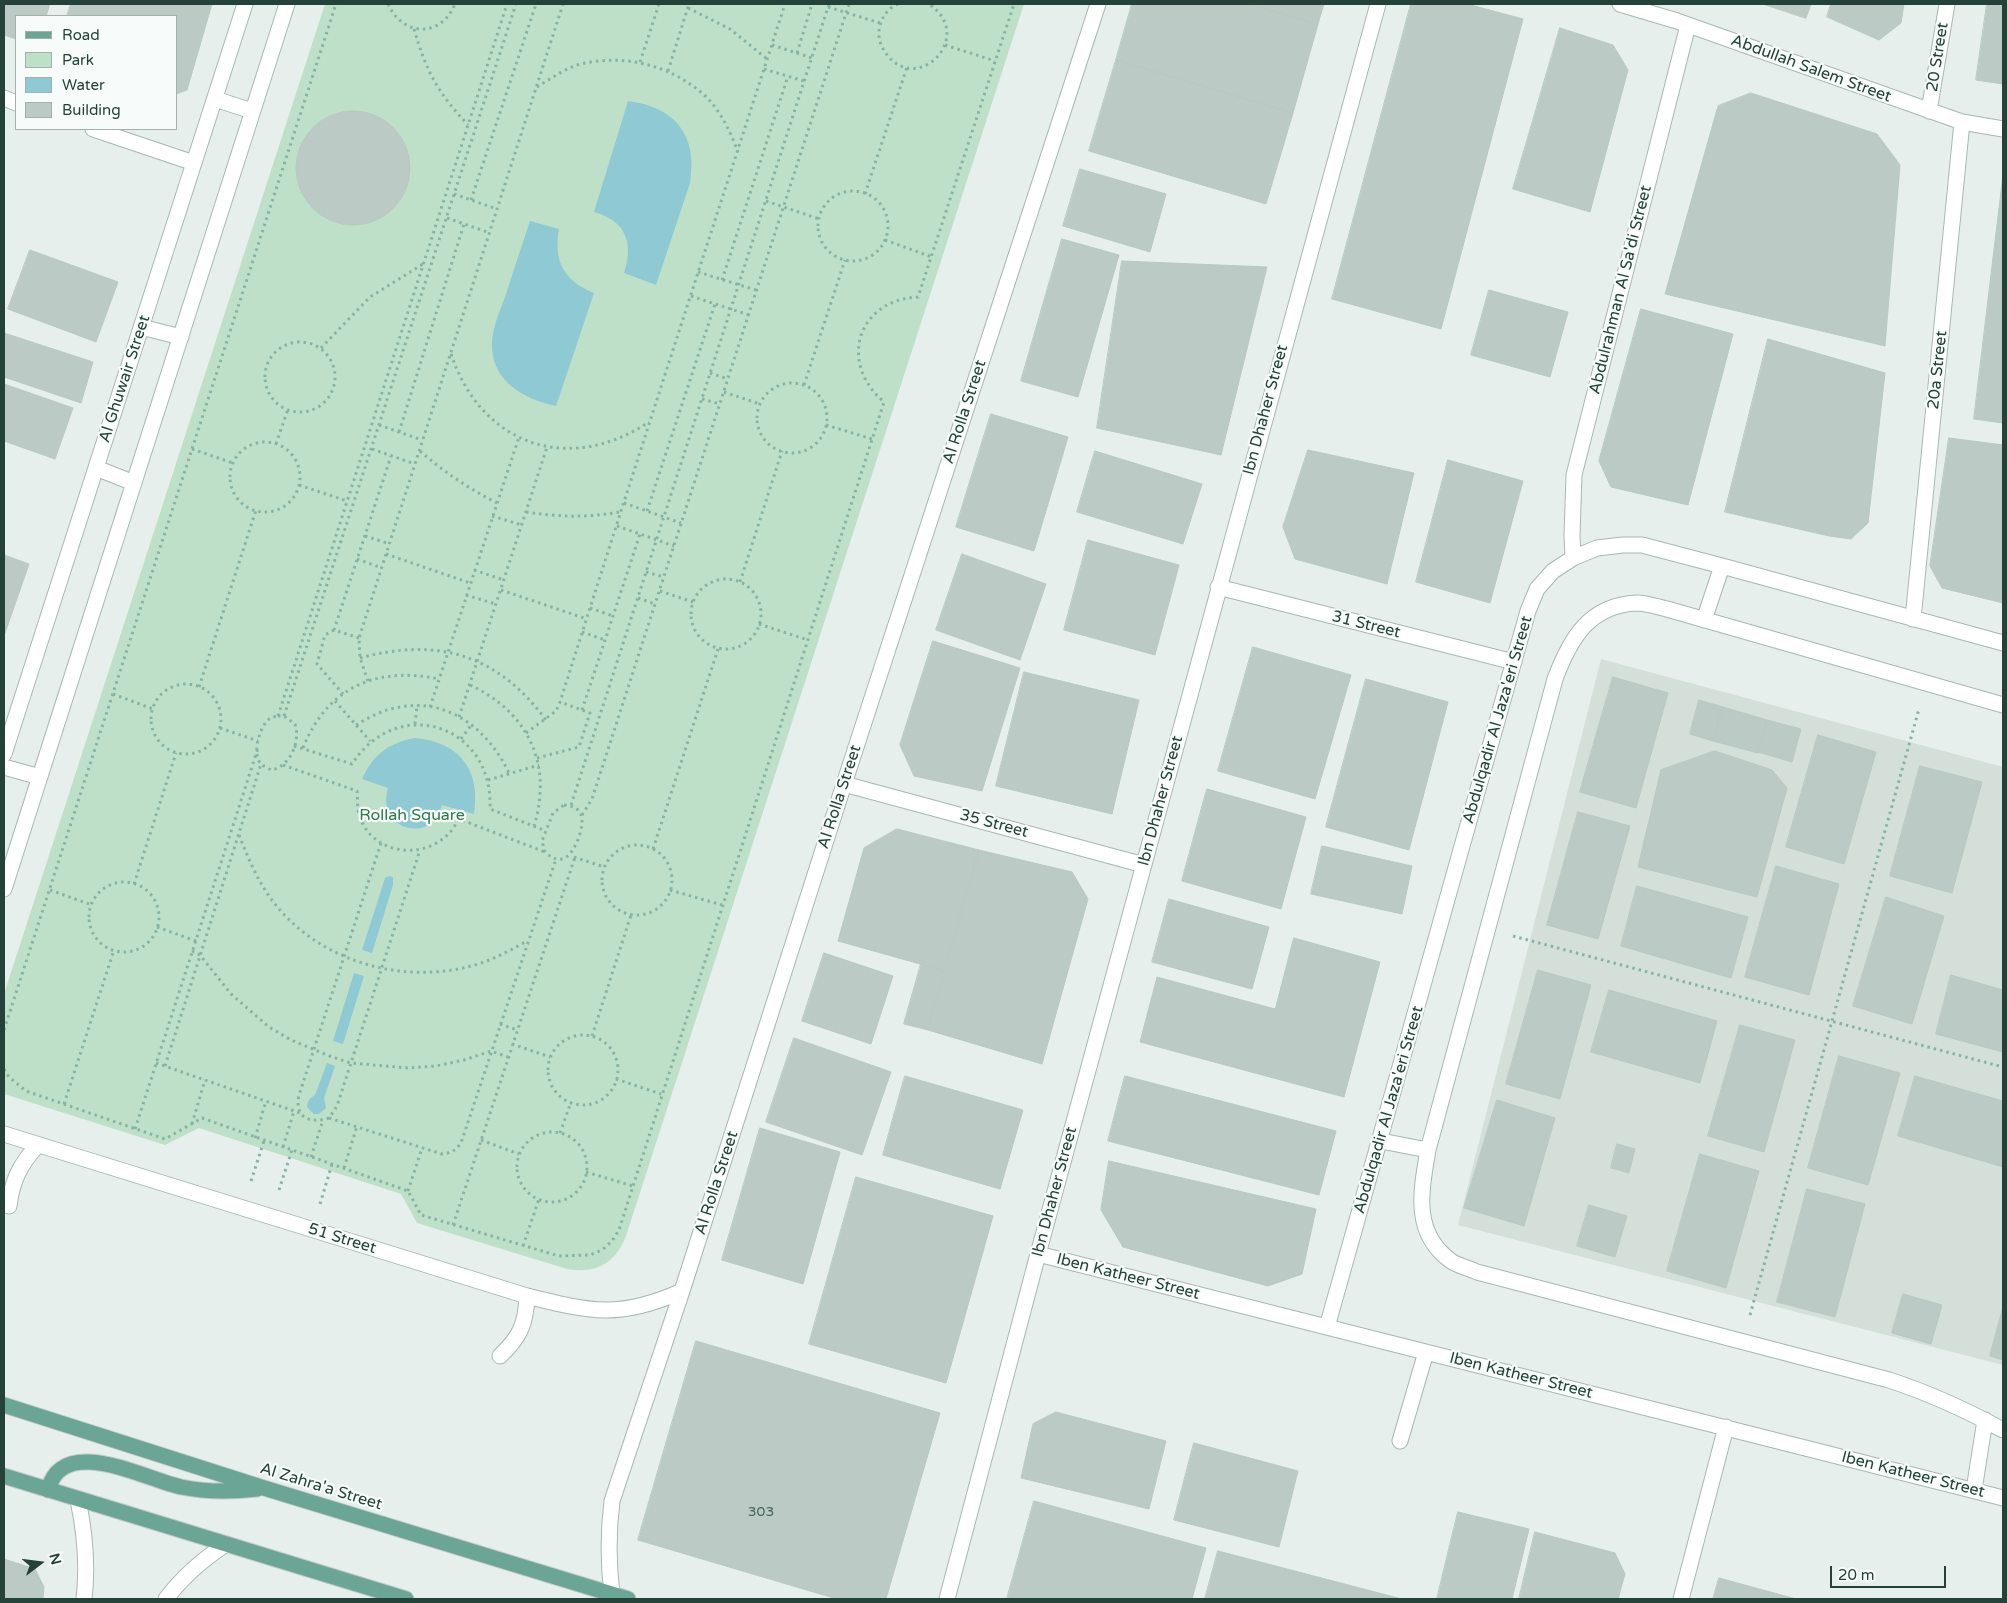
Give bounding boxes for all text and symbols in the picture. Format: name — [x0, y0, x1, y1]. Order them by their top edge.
legend — [15, 15, 178, 130]
street label: 20 Street — [1923, 21, 1953, 93]
text: Road — [62, 26, 100, 44]
street label: Abdullah Salem Street — [1728, 31, 1894, 107]
text: Park — [62, 51, 94, 69]
text: Water — [62, 76, 105, 94]
text: Building — [62, 101, 121, 119]
street label: Abdulrahman Al Sa'di Street — [1586, 184, 1656, 396]
street label: Al Ghuwair Street — [95, 313, 155, 445]
street label: 20a Street — [1924, 330, 1952, 410]
street label: Ibn Dhaher Street — [1239, 343, 1293, 477]
street label: Al Rolla Street — [939, 358, 991, 466]
street label: 31 Street — [1330, 607, 1402, 643]
street label: Abdulqadir Al Jaza'eri Street — [1459, 614, 1537, 826]
street label: Ibn Dhaher Street — [1134, 734, 1188, 868]
street label: Al Rolla Street — [814, 743, 866, 851]
park label: Rollah Square — [359, 806, 465, 826]
street label: 35 Street — [958, 806, 1030, 842]
street label: Abdulqadir Al Jaza'eri Street — [1350, 1004, 1428, 1216]
street label: Ibn Dhaher Street — [1028, 1125, 1082, 1259]
street label: Al Rolla Street — [691, 1129, 743, 1237]
street label: 51 Street — [306, 1220, 378, 1258]
street label: Iben Katheer Street — [1054, 1250, 1202, 1304]
street label: Iben Katheer Street — [1447, 1349, 1595, 1403]
street label: Iben Katheer Street — [1839, 1448, 1987, 1502]
street label: Al Zahra'a Street — [258, 1459, 384, 1515]
house number: 303 — [748, 1504, 774, 1520]
north arrow — [15, 1538, 65, 1588]
text: N — [45, 1551, 65, 1567]
scale bar — [1832, 1556, 1948, 1588]
text: 20 m — [1838, 1566, 1875, 1584]

